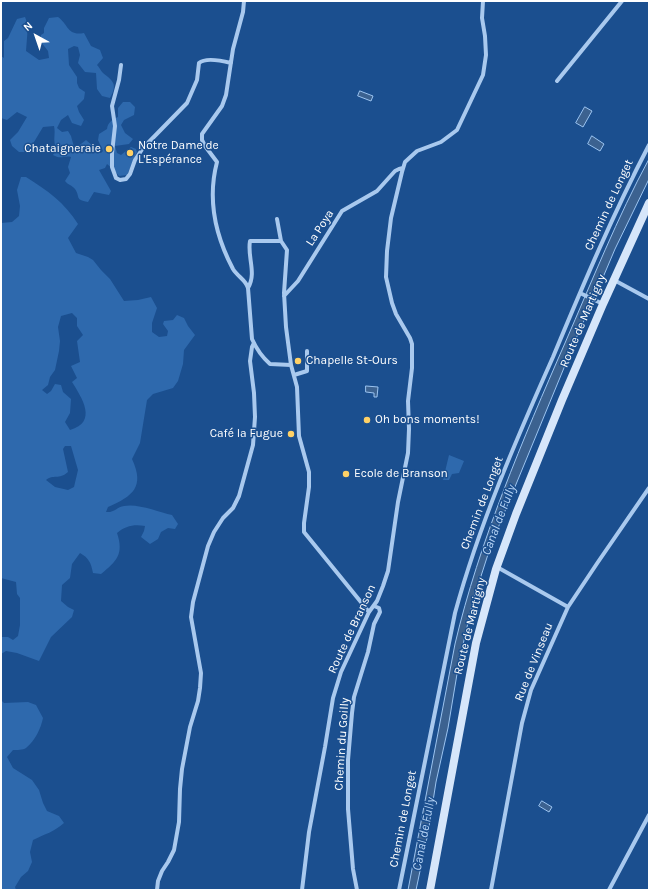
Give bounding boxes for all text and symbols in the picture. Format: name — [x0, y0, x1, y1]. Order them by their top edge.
north arrow — [16, 16, 56, 56]
text: N — [21, 19, 35, 34]
place label: Notre Dame de L'Espérance — [138, 139, 219, 167]
place label: Chataigneraie — [24, 142, 101, 156]
marker: Chataigneraie — [104, 144, 114, 154]
marker: Notre Dame de L'Espérance — [125, 148, 135, 158]
street label: Chemin de Longet — [582, 157, 636, 253]
street label: La Poya — [303, 207, 337, 249]
street label: Route de Martigny — [557, 272, 609, 370]
place label: Chapelle St-Ours — [306, 354, 398, 368]
marker: Chapelle St-Ours — [293, 356, 303, 366]
place label: Oh bons moments! — [375, 413, 479, 427]
marker: Oh bons moments! — [362, 415, 372, 425]
place label: Café la Fugue — [210, 427, 283, 441]
marker: Café la Fugue — [286, 429, 296, 439]
street label: Chemin de Longet — [458, 454, 506, 552]
place label: Ecole de Branson — [354, 467, 448, 481]
marker: Ecole de Branson — [341, 469, 351, 479]
water label: Canal de Fully — [478, 483, 520, 557]
street label: Route de Martigny — [451, 576, 489, 676]
street label: Route de Branson — [325, 582, 379, 676]
street label: Rue de Vinseau — [512, 621, 556, 703]
street label: Chemin du Goilly — [332, 697, 352, 791]
street label: Chemin de Longet — [387, 769, 419, 869]
water label: Canal de Fully — [409, 796, 439, 872]

